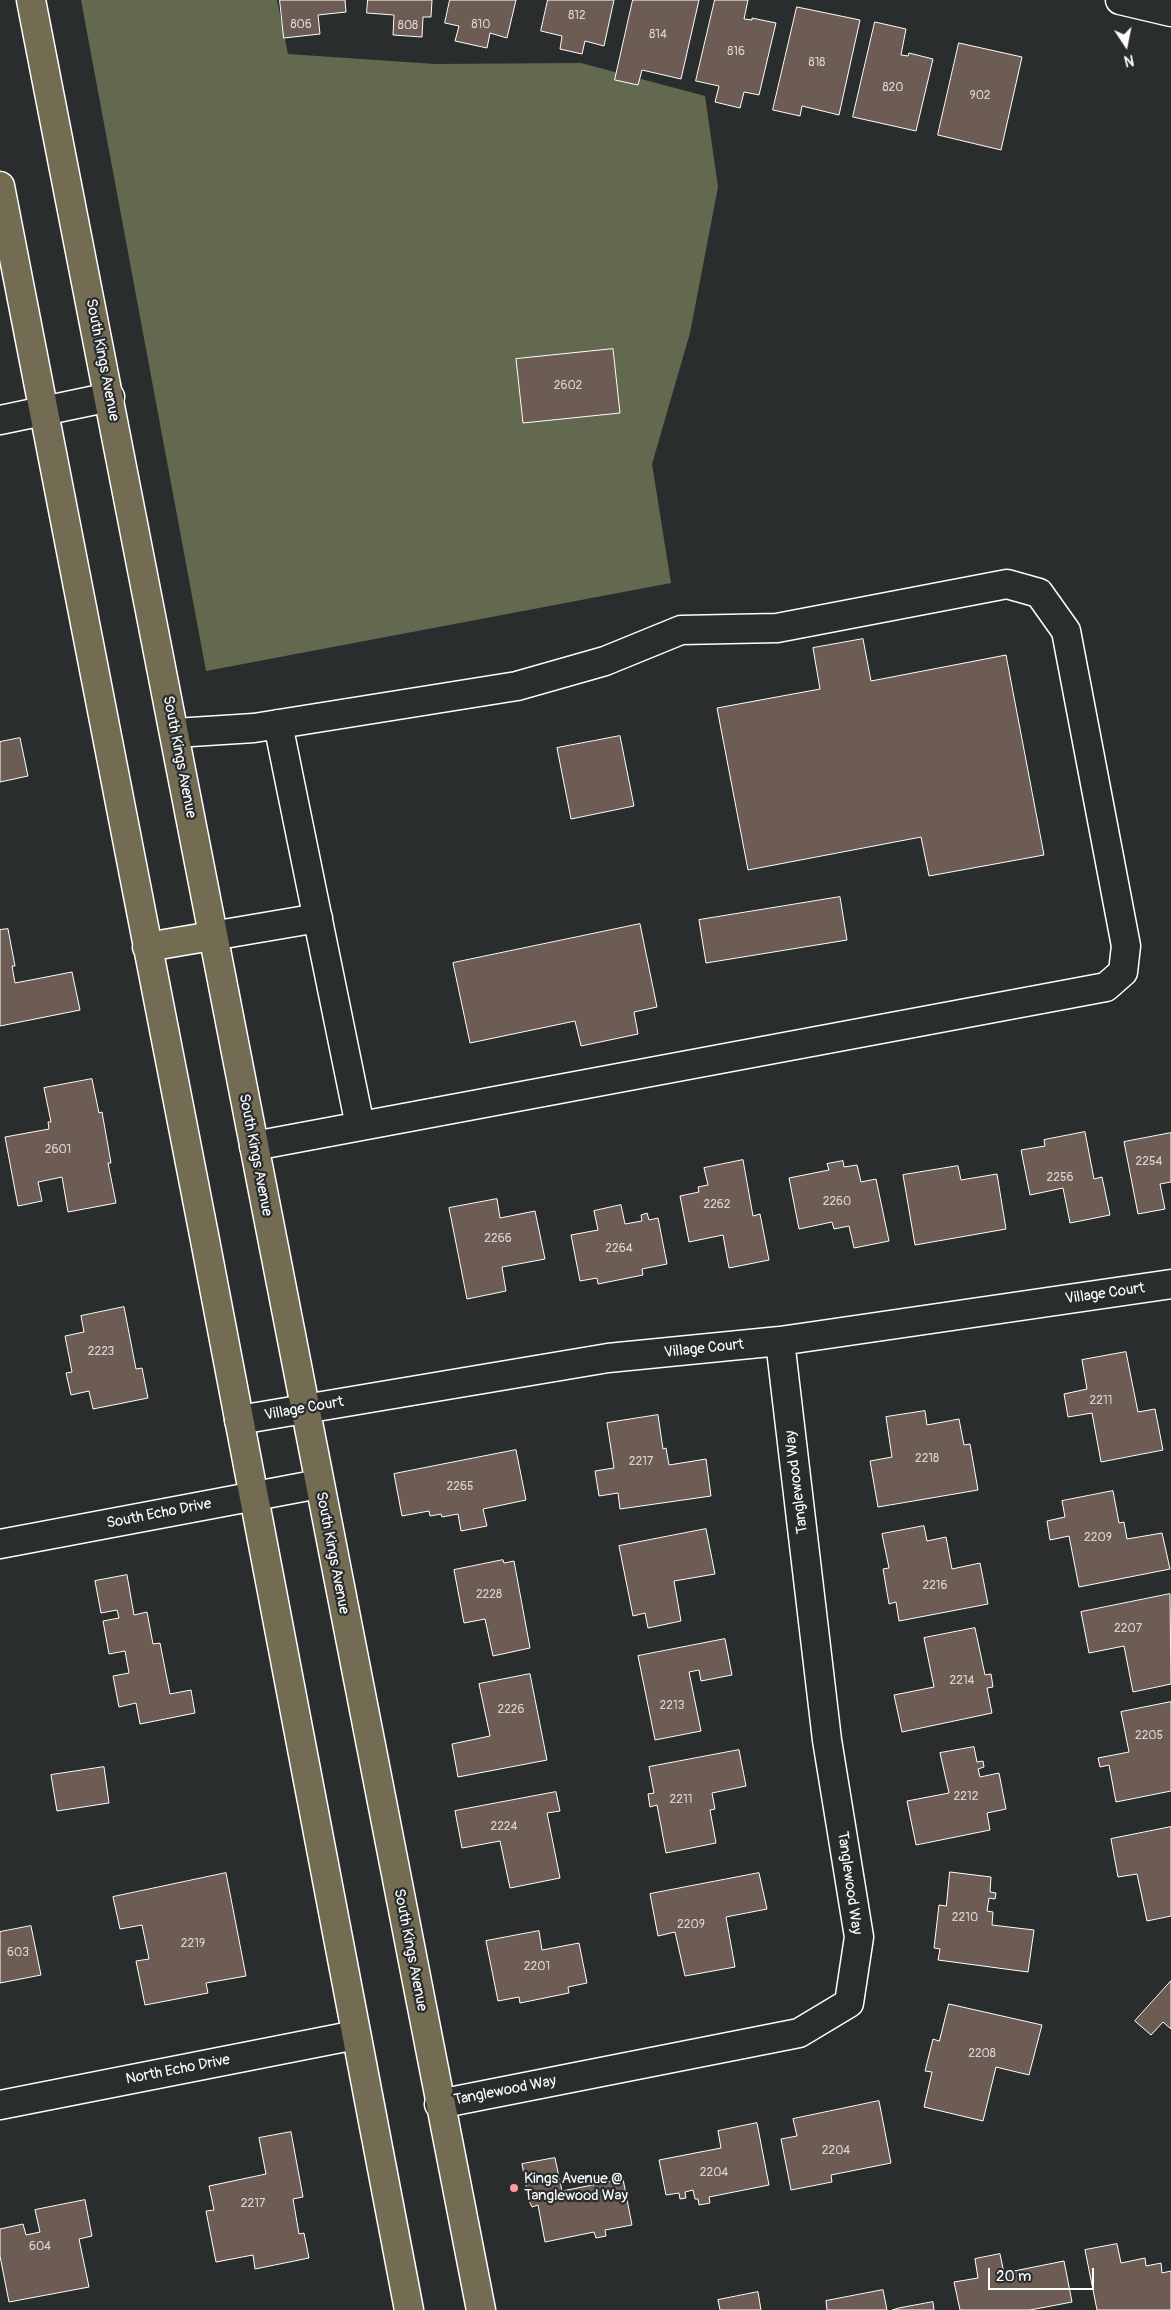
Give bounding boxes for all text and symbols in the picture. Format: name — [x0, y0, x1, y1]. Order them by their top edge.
house number: 812 — [568, 9, 586, 23]
house number: 806 — [290, 18, 312, 32]
house number: 810 — [472, 18, 490, 32]
house number: 808 — [398, 19, 418, 33]
north arrow — [1101, 20, 1151, 70]
house number: 814 — [649, 28, 667, 42]
house number: 816 — [727, 45, 745, 59]
text: N — [1123, 51, 1135, 69]
house number: 818 — [809, 56, 825, 70]
house number: 820 — [883, 81, 903, 95]
house number: 902 — [969, 89, 991, 103]
street label: South Kings Avenue — [81, 297, 123, 423]
house number: 2602 — [554, 379, 582, 393]
street label: South Kings Avenue — [158, 694, 200, 820]
street label: South Kings Avenue — [234, 1092, 276, 1218]
house number: 2601 — [45, 1143, 71, 1157]
house number: 2254 — [1136, 1155, 1162, 1169]
house number: 2256 — [1047, 1171, 1073, 1185]
house number: 2260 — [823, 1195, 851, 1209]
house number: 2262 — [703, 1198, 731, 1212]
house number: 2266 — [484, 1232, 512, 1246]
house number: 2264 — [605, 1242, 633, 1256]
street label: Village Court — [1064, 1280, 1146, 1308]
street label: Village Court — [663, 1336, 745, 1362]
house number: 2223 — [88, 1345, 114, 1359]
street label: Village Court — [263, 1393, 345, 1425]
house number: 2211 — [1090, 1394, 1112, 1408]
street label: Tanglewood Way — [782, 1429, 812, 1535]
house number: 2218 — [915, 1452, 939, 1466]
house number: 2217 — [629, 1455, 653, 1469]
house number: 2265 — [447, 1480, 473, 1494]
street label: South Kings Avenue — [311, 1490, 353, 1616]
street label: South Echo Drive — [105, 1495, 213, 1533]
house number: 2209 — [1084, 1531, 1112, 1545]
house number: 2216 — [922, 1579, 948, 1593]
house number: 2228 — [476, 1588, 502, 1602]
house number: 2207 — [1114, 1622, 1142, 1636]
house number: 2214 — [949, 1674, 975, 1688]
house number: 2213 — [660, 1699, 684, 1713]
house number: 2226 — [497, 1703, 525, 1717]
house number: 2205 — [1135, 1729, 1163, 1743]
house number: 2212 — [954, 1790, 978, 1804]
house number: 2211 — [670, 1793, 692, 1807]
house number: 2224 — [490, 1820, 518, 1834]
street label: Tanglewood Way — [833, 1830, 865, 1936]
street label: South Kings Avenue — [389, 1887, 431, 2013]
house number: 2210 — [952, 1911, 978, 1925]
house number: 2209 — [677, 1918, 705, 1932]
house number: 2219 — [181, 1937, 205, 1951]
house number: 603 — [7, 1946, 29, 1960]
house number: 2201 — [524, 1960, 550, 1974]
house number: 2208 — [968, 2047, 996, 2061]
street label: North Echo Drive — [124, 2051, 232, 2089]
street label: Tanglewood Way — [452, 2072, 558, 2110]
house number: 2204 — [822, 2144, 850, 2158]
house number: 2204 — [700, 2166, 728, 2180]
place label: Kings Avenue @ Tanglewood Way — [524, 2170, 628, 2205]
marker: Kings Avenue @ Tanglewood Way — [508, 2182, 520, 2194]
house number: 2217 — [241, 2197, 265, 2211]
house number: 604 — [29, 2240, 51, 2254]
scale bar — [991, 2258, 1097, 2290]
text: 20 m — [996, 2267, 1031, 2286]

